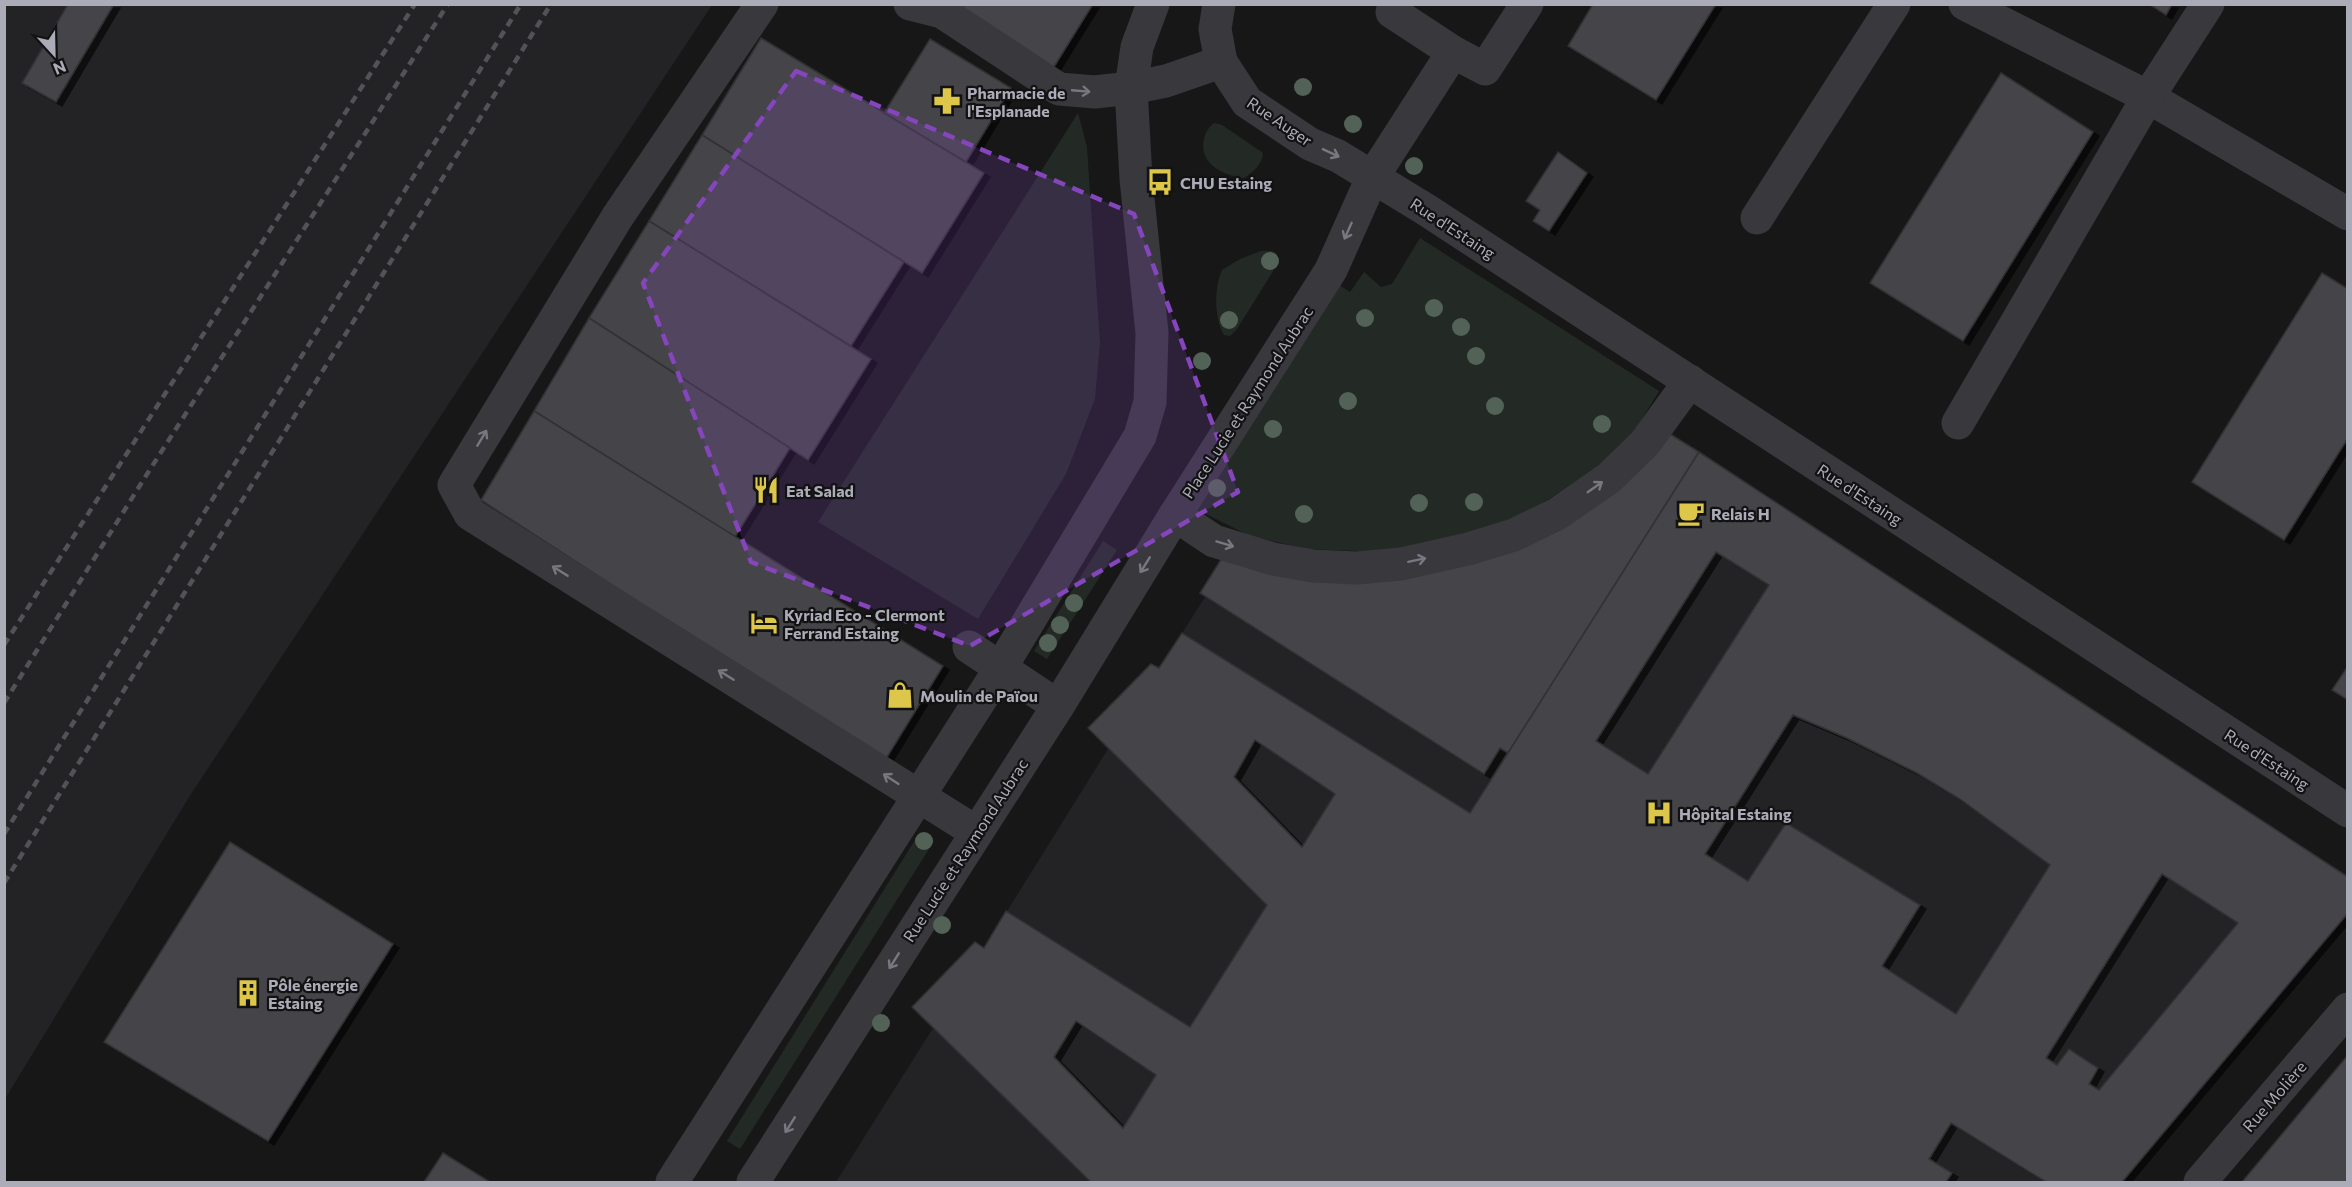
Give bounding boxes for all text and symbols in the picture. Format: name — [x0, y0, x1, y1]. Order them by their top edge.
north arrow — [24, 24, 84, 84]
text: N — [51, 57, 69, 79]
place label: Pharmacie de l'Esplanade — [967, 83, 1066, 120]
pharmacy icon: Pharmacie de l'Esplanade — [932, 86, 962, 116]
one-way arrow — [1071, 86, 1091, 97]
street label: Rue Auger — [1244, 92, 1317, 150]
one-way arrow — [1322, 148, 1340, 160]
bus stop icon: CHU Estaing — [1145, 167, 1175, 197]
place label: CHU Estaing — [1180, 173, 1272, 192]
street label: Rue d'Estaing — [1407, 194, 1499, 263]
one-way arrow — [1342, 222, 1353, 240]
street label: Place Lucie et Raymond Aubrac — [1178, 302, 1316, 502]
one-way arrow — [477, 430, 489, 447]
street label: Rue d'Estaing — [1814, 460, 1906, 529]
restaurant icon: Eat Salad — [751, 475, 781, 505]
place label: Eat Salad — [786, 481, 854, 500]
one-way arrow — [1586, 481, 1603, 493]
cafe icon: Relais H — [1676, 498, 1706, 528]
place label: Relais H — [1711, 504, 1770, 523]
one-way arrow — [1215, 539, 1234, 550]
one-way arrow — [1406, 554, 1426, 565]
one-way arrow — [1138, 556, 1150, 573]
one-way arrow — [552, 565, 569, 578]
place label: Kyriad Eco - Clermont Ferrand Estaing — [784, 605, 945, 642]
hotel icon: Kyriad Eco - Clermont Ferrand Estaing — [749, 608, 779, 638]
one-way arrow — [717, 668, 734, 681]
shop icon: Moulin de Païou — [885, 680, 915, 710]
place label: Moulin de Païou — [920, 686, 1038, 705]
street label: Rue d'Estaing — [2221, 725, 2313, 794]
street label: Rue Lucie et Raymond Aubrac — [899, 755, 1031, 945]
one-way arrow — [882, 772, 899, 785]
hospital icon: Hôpital Estaing — [1644, 798, 1674, 828]
place label: Hôpital Estaing — [1679, 804, 1792, 823]
one-way arrow — [888, 952, 901, 969]
place label: Pôle énergie Estaing — [268, 975, 358, 1012]
building icon: Pôle énergie Estaing — [233, 978, 263, 1008]
street label: Rue Molière — [2238, 1057, 2310, 1135]
one-way arrow — [783, 1116, 795, 1133]

